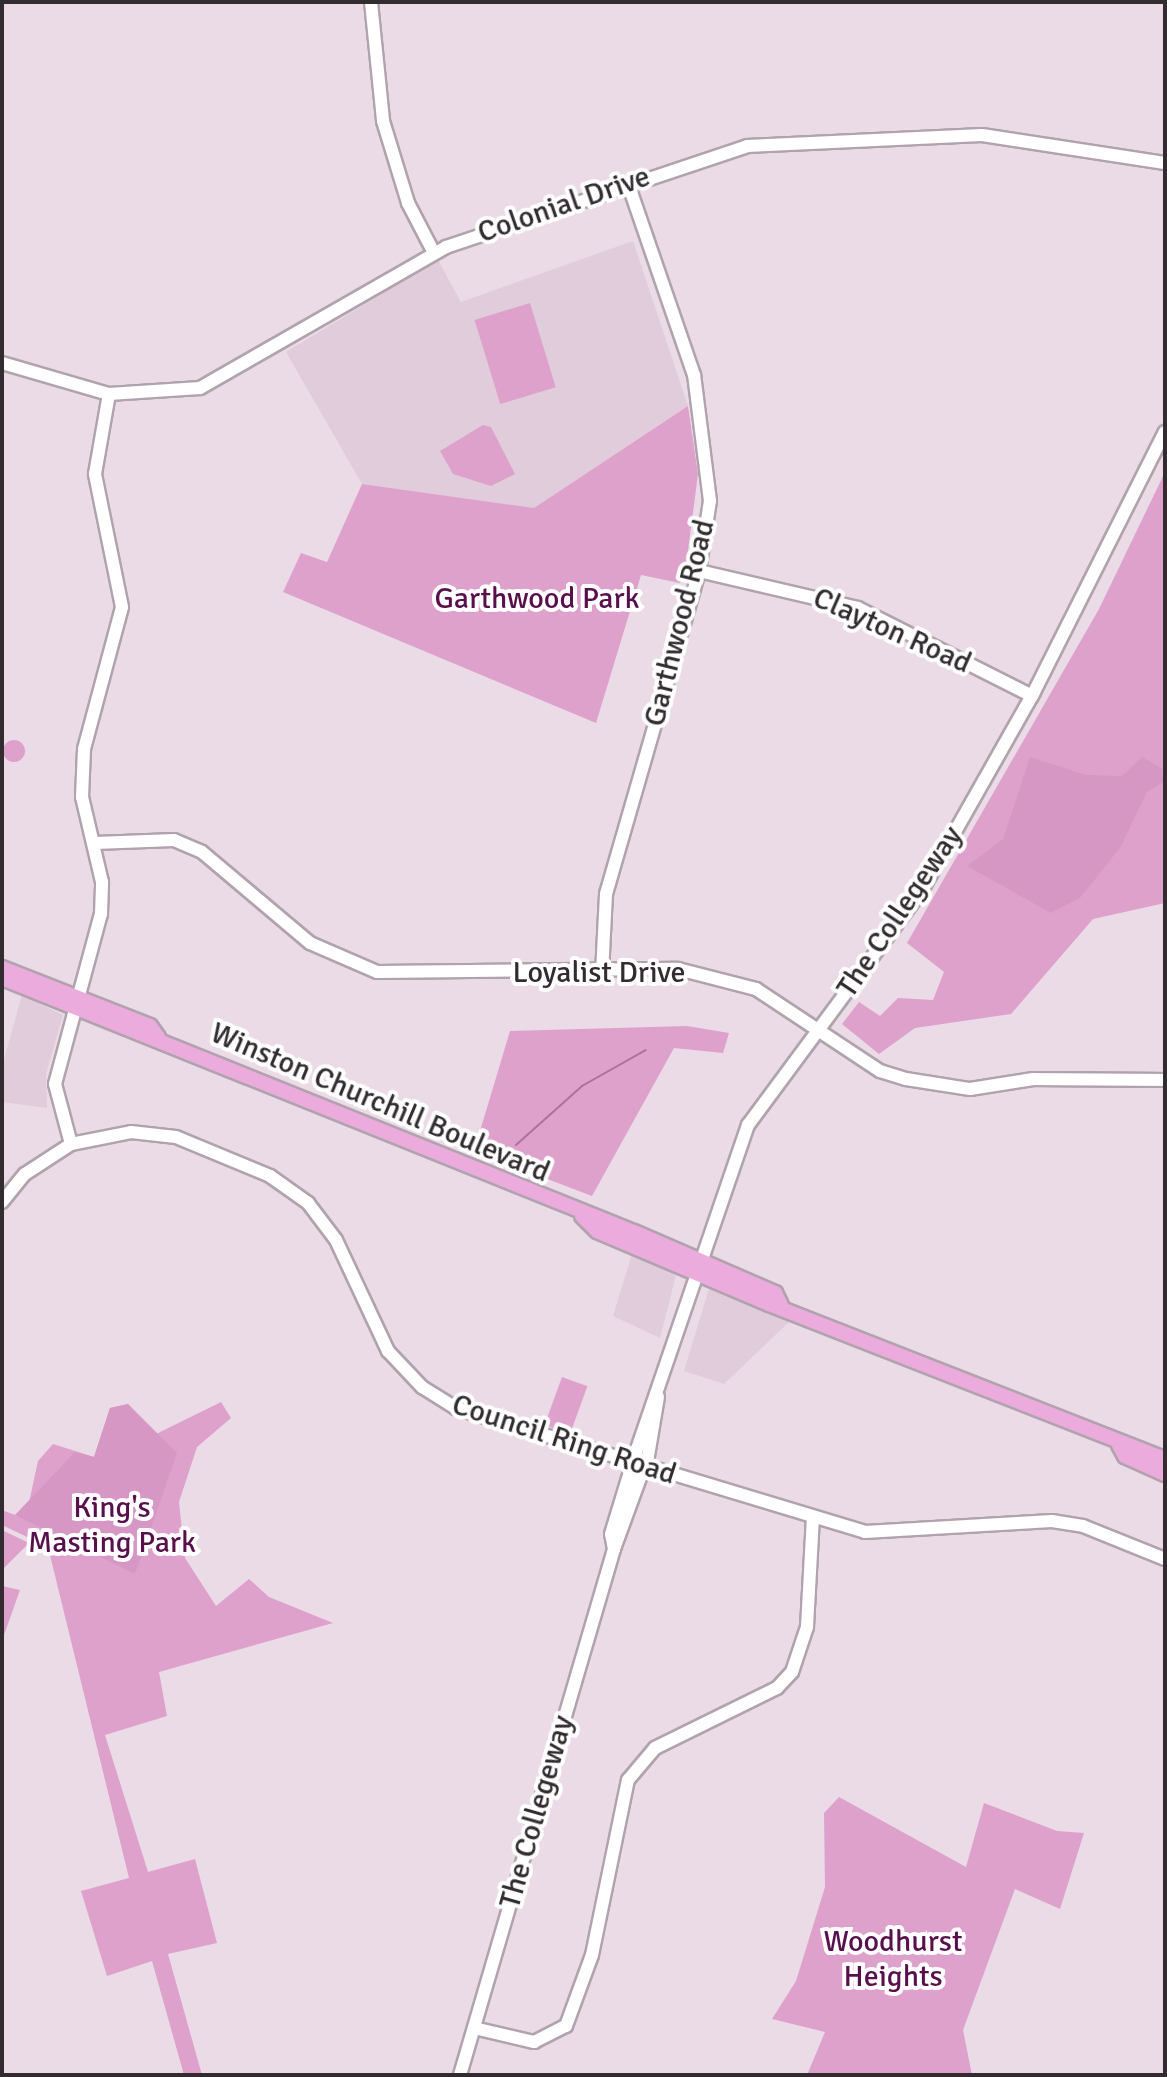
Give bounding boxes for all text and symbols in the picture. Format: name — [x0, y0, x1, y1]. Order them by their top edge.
street label: Colonial Drive — [473, 159, 655, 251]
street label: Garthwood Road — [637, 516, 723, 730]
street label: Clayton Road — [807, 580, 977, 682]
park label: Garthwood Park — [434, 581, 640, 617]
street label: The Collegeway — [829, 819, 971, 1005]
street label: Loyalist Drive — [512, 955, 686, 991]
street label: Winston Churchill Boulevard — [205, 1015, 555, 1191]
street label: Council Ring Road — [447, 1387, 681, 1493]
park label: King's Masting Park — [28, 1490, 196, 1560]
street label: The Collegeway — [492, 1711, 582, 1913]
park label: Woodhurst Heights — [824, 1924, 962, 1994]

